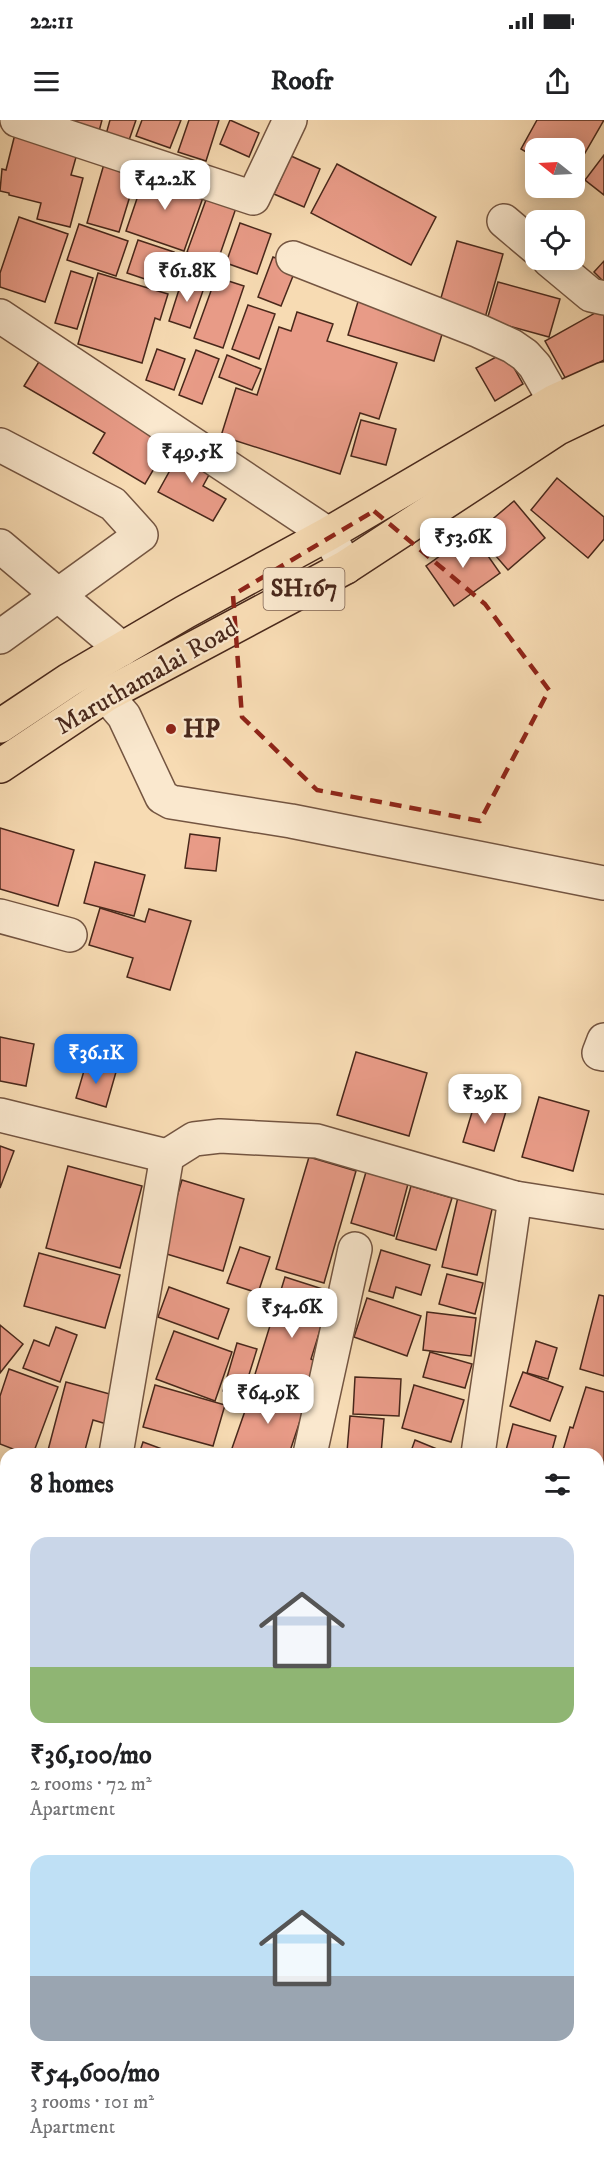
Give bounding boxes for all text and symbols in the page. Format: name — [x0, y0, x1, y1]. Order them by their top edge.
text: 22:11 — [30, 8, 74, 35]
text: Roofr — [271, 64, 333, 98]
icon: menu — [30, 65, 63, 98]
icon: share — [541, 65, 574, 98]
north arrow — [525, 138, 585, 198]
map controls — [525, 138, 585, 270]
pin: ₹42.2K — [116, 160, 214, 211]
text: ₹42.2K — [134, 167, 196, 192]
button: locate — [525, 210, 585, 270]
pin: ₹61.8K — [138, 252, 236, 303]
text: ₹61.8K — [158, 259, 216, 284]
pin: ₹49.5K — [143, 433, 241, 484]
text: ₹49.5K — [161, 440, 223, 465]
pin: ₹53.6K — [414, 518, 512, 569]
text: ₹53.6K — [434, 525, 492, 550]
road number: SH167 — [264, 568, 344, 610]
street label: Maruthamalai Road — [50, 611, 244, 743]
place label: HP — [183, 713, 220, 746]
marker: HP — [164, 722, 178, 736]
pin: ₹36.1K — [47, 1034, 145, 1085]
text: ₹36.1K — [68, 1041, 124, 1066]
pin: ₹29K — [449, 1074, 521, 1125]
text: ₹29K — [462, 1081, 508, 1106]
pin: ₹54.6K — [243, 1288, 341, 1339]
text: ₹54.6K — [261, 1295, 323, 1320]
pin: ₹64.9K — [219, 1374, 317, 1425]
text: ₹64.9K — [237, 1381, 299, 1406]
text: 8 homes — [30, 1468, 114, 1501]
icon: filters — [541, 1468, 574, 1501]
icon: home — [248, 1576, 356, 1684]
text: ₹36,100/mo — [30, 1739, 152, 1772]
text: 2 rooms · 72 m² — [30, 1772, 152, 1797]
text: Apartment — [30, 1797, 115, 1822]
icon: home — [248, 1894, 356, 2002]
text: ₹54,600/mo — [30, 2057, 160, 2090]
text: 3 rooms · 101 m² — [30, 2090, 154, 2115]
text: Apartment — [30, 2115, 115, 2140]

